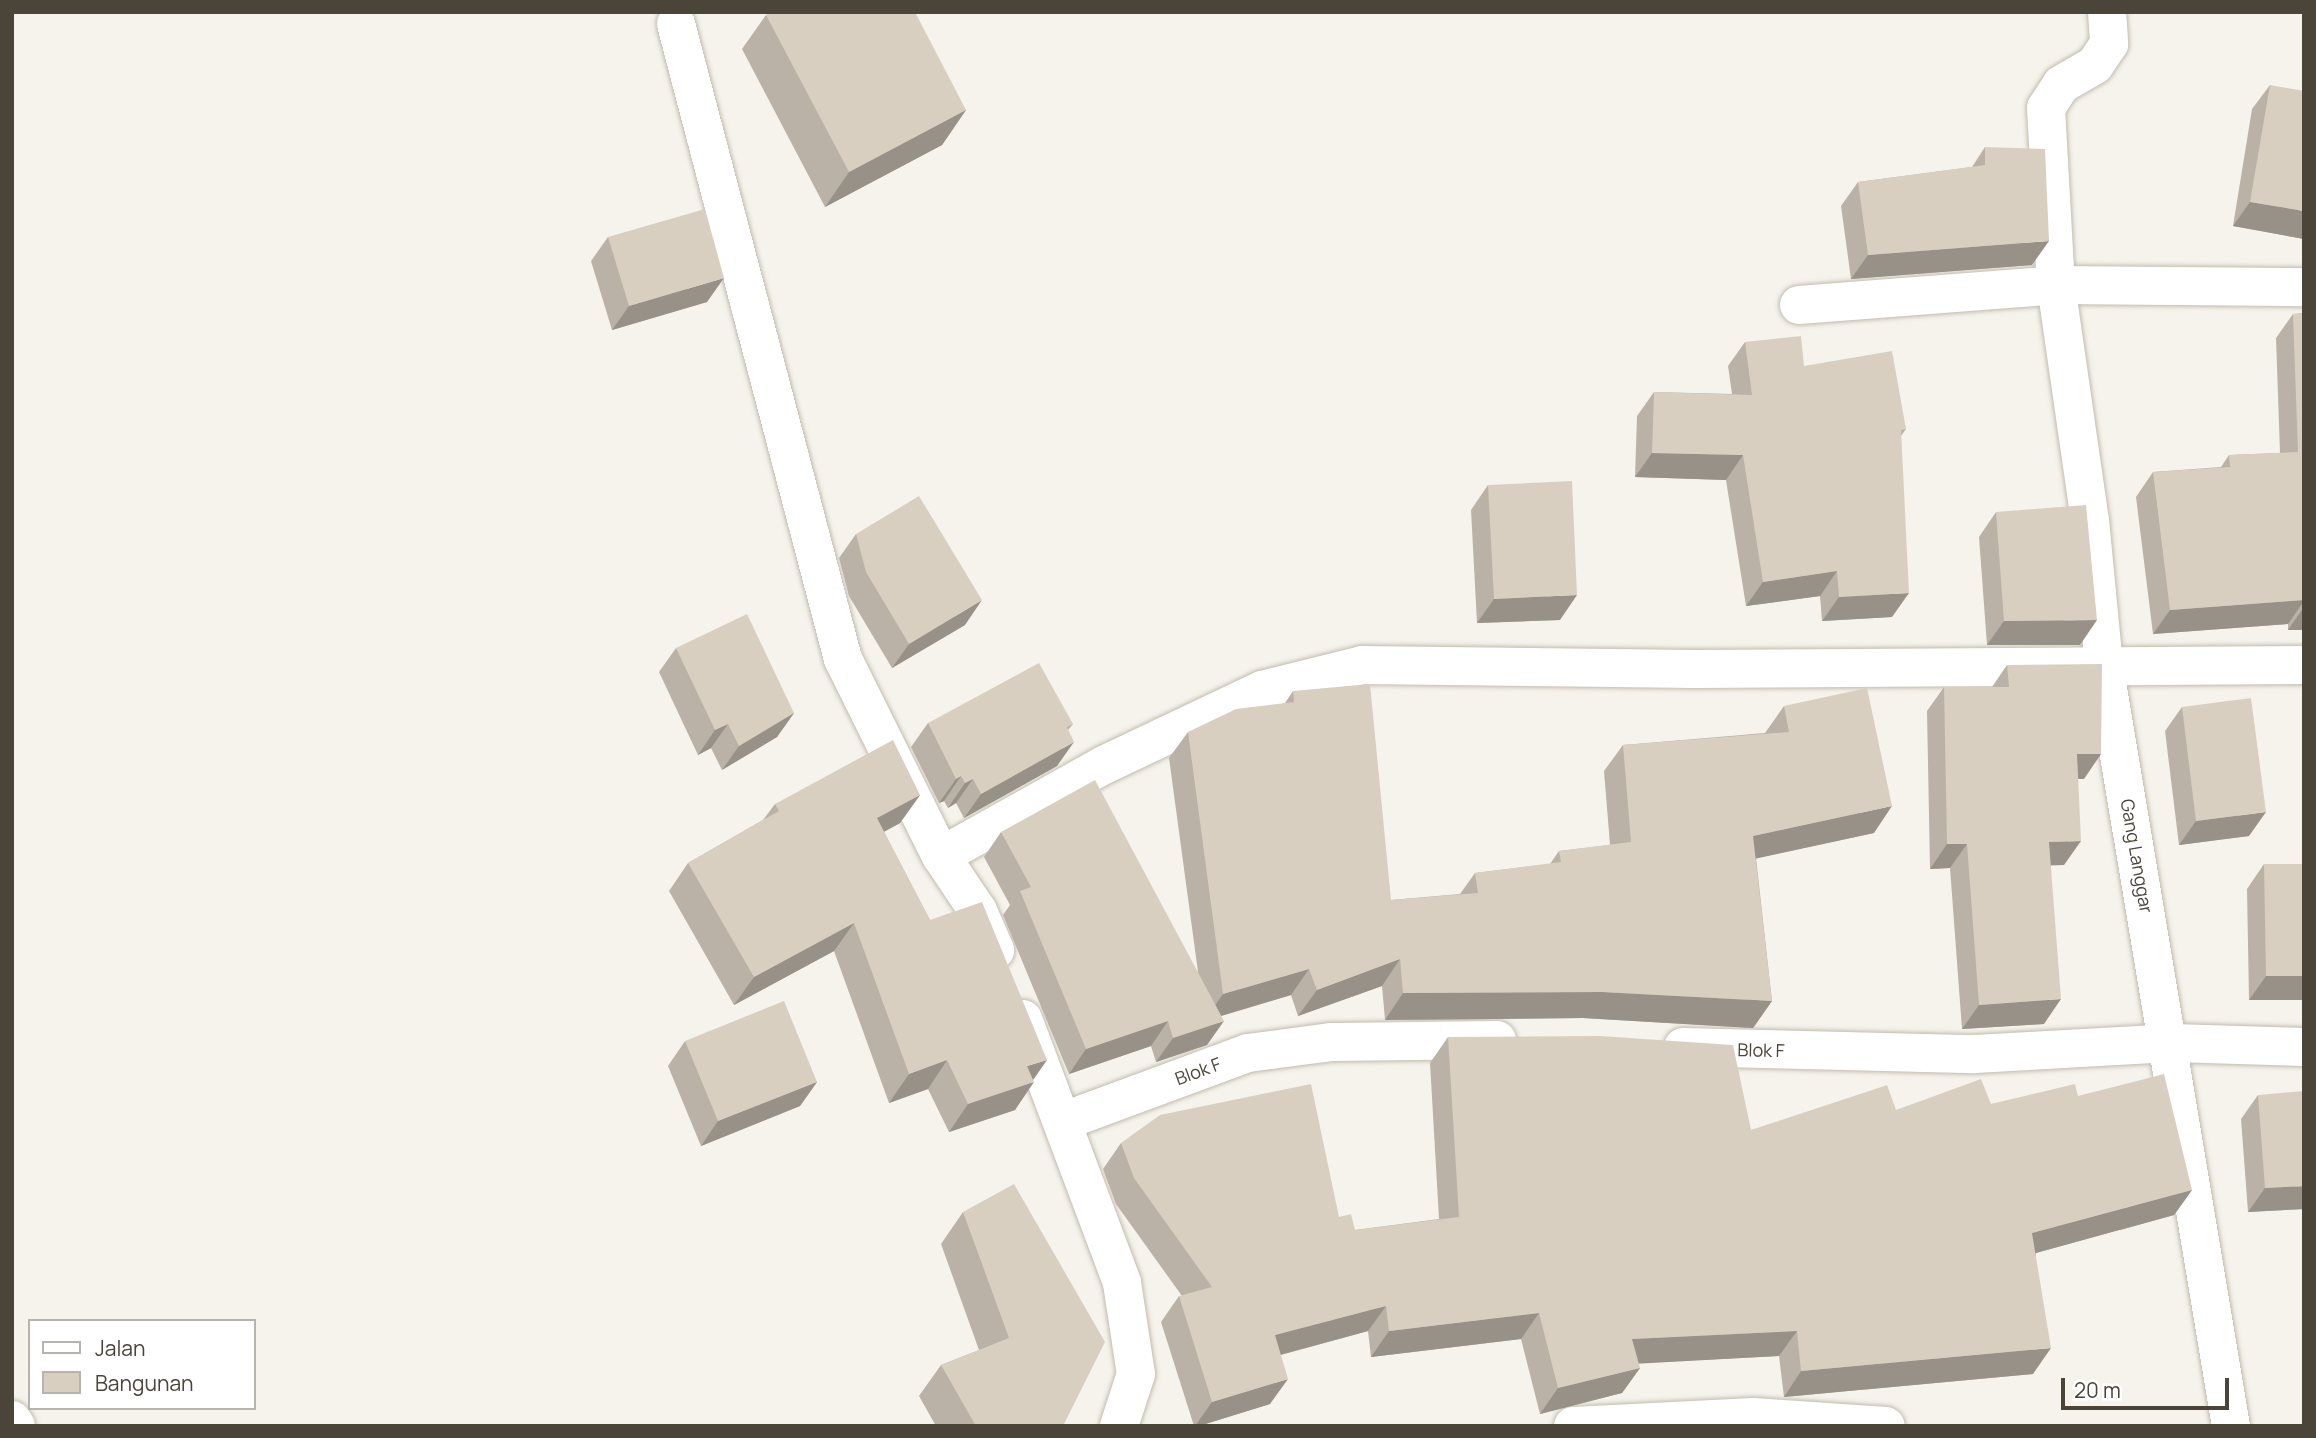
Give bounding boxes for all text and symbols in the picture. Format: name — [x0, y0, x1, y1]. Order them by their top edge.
street label: Gang Langgar — [2116, 797, 2158, 915]
street label: Blok F — [1737, 1039, 1785, 1061]
street label: Blok F — [1172, 1053, 1224, 1089]
legend — [28, 1319, 256, 1410]
text: Jalan — [95, 1334, 145, 1362]
scale bar — [2064, 1364, 2232, 1408]
text: Bangunan — [95, 1369, 194, 1397]
text: 20 m — [2074, 1376, 2121, 1404]

